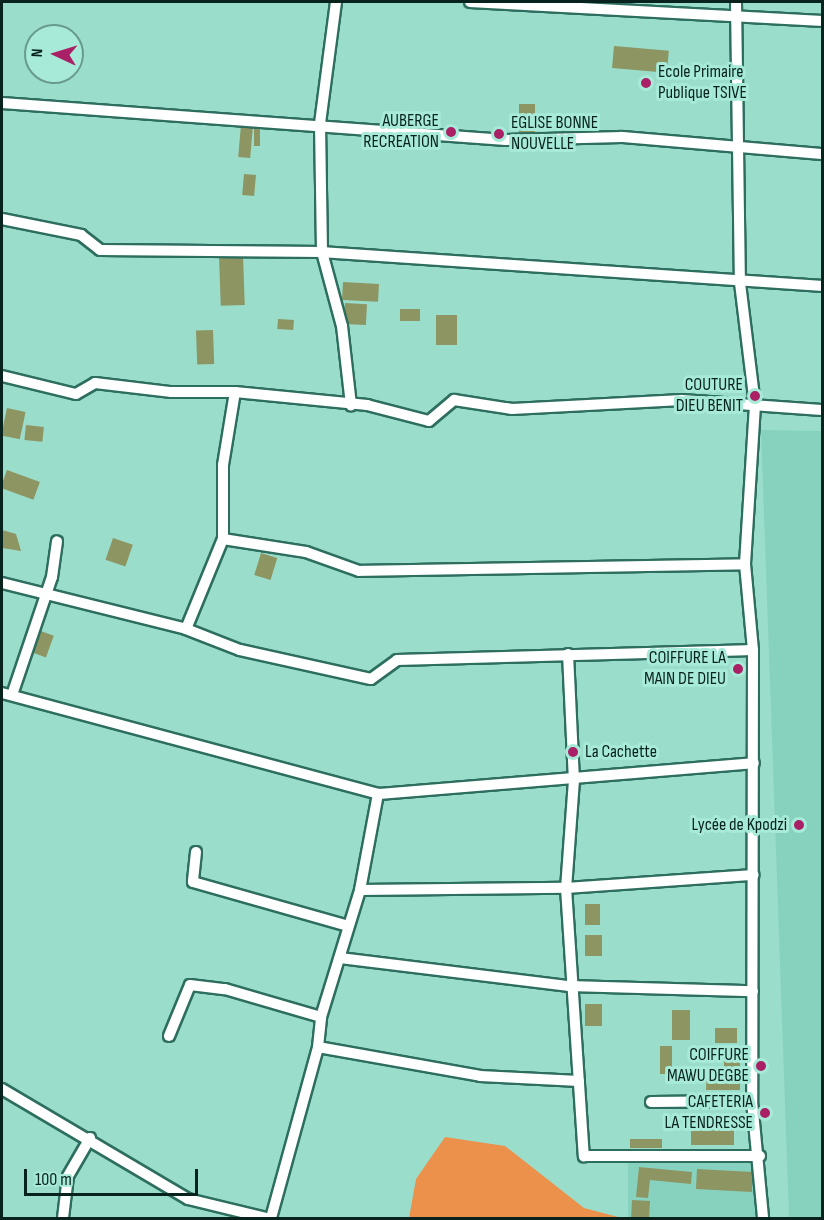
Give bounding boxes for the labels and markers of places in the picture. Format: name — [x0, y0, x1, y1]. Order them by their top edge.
place label: Ecole Primaire Publique TSIVE — [658, 62, 747, 104]
marker: Ecole Primaire Publique TSIVE — [639, 76, 653, 90]
place label: AUBERGE RECREATION — [363, 111, 439, 154]
place label: EGLISE BONNE NOUVELLE — [511, 113, 598, 156]
marker: AUBERGE RECREATION — [444, 125, 458, 139]
marker: EGLISE BONNE NOUVELLE — [492, 127, 506, 141]
place label: COUTURE DIEU BENIT — [676, 375, 743, 418]
marker: COUTURE DIEU BENIT — [748, 389, 762, 403]
place label: COIFFURE LA MAIN DE DIEU — [644, 648, 726, 690]
marker: COIFFURE LA MAIN DE DIEU — [731, 662, 745, 676]
place label: La Cachette — [585, 741, 657, 763]
marker: La Cachette — [566, 745, 580, 759]
place label: Lycée de Kpodzi — [692, 814, 787, 836]
marker: Lycée de Kpodzi — [792, 818, 806, 832]
place label: COIFFURE MAWU DEGBE — [667, 1045, 749, 1088]
marker: COIFFURE MAWU DEGBE — [754, 1059, 768, 1073]
place label: CAFETERIA LA TENDRESSE — [665, 1092, 753, 1134]
marker: CAFETERIA LA TENDRESSE — [758, 1106, 772, 1120]

